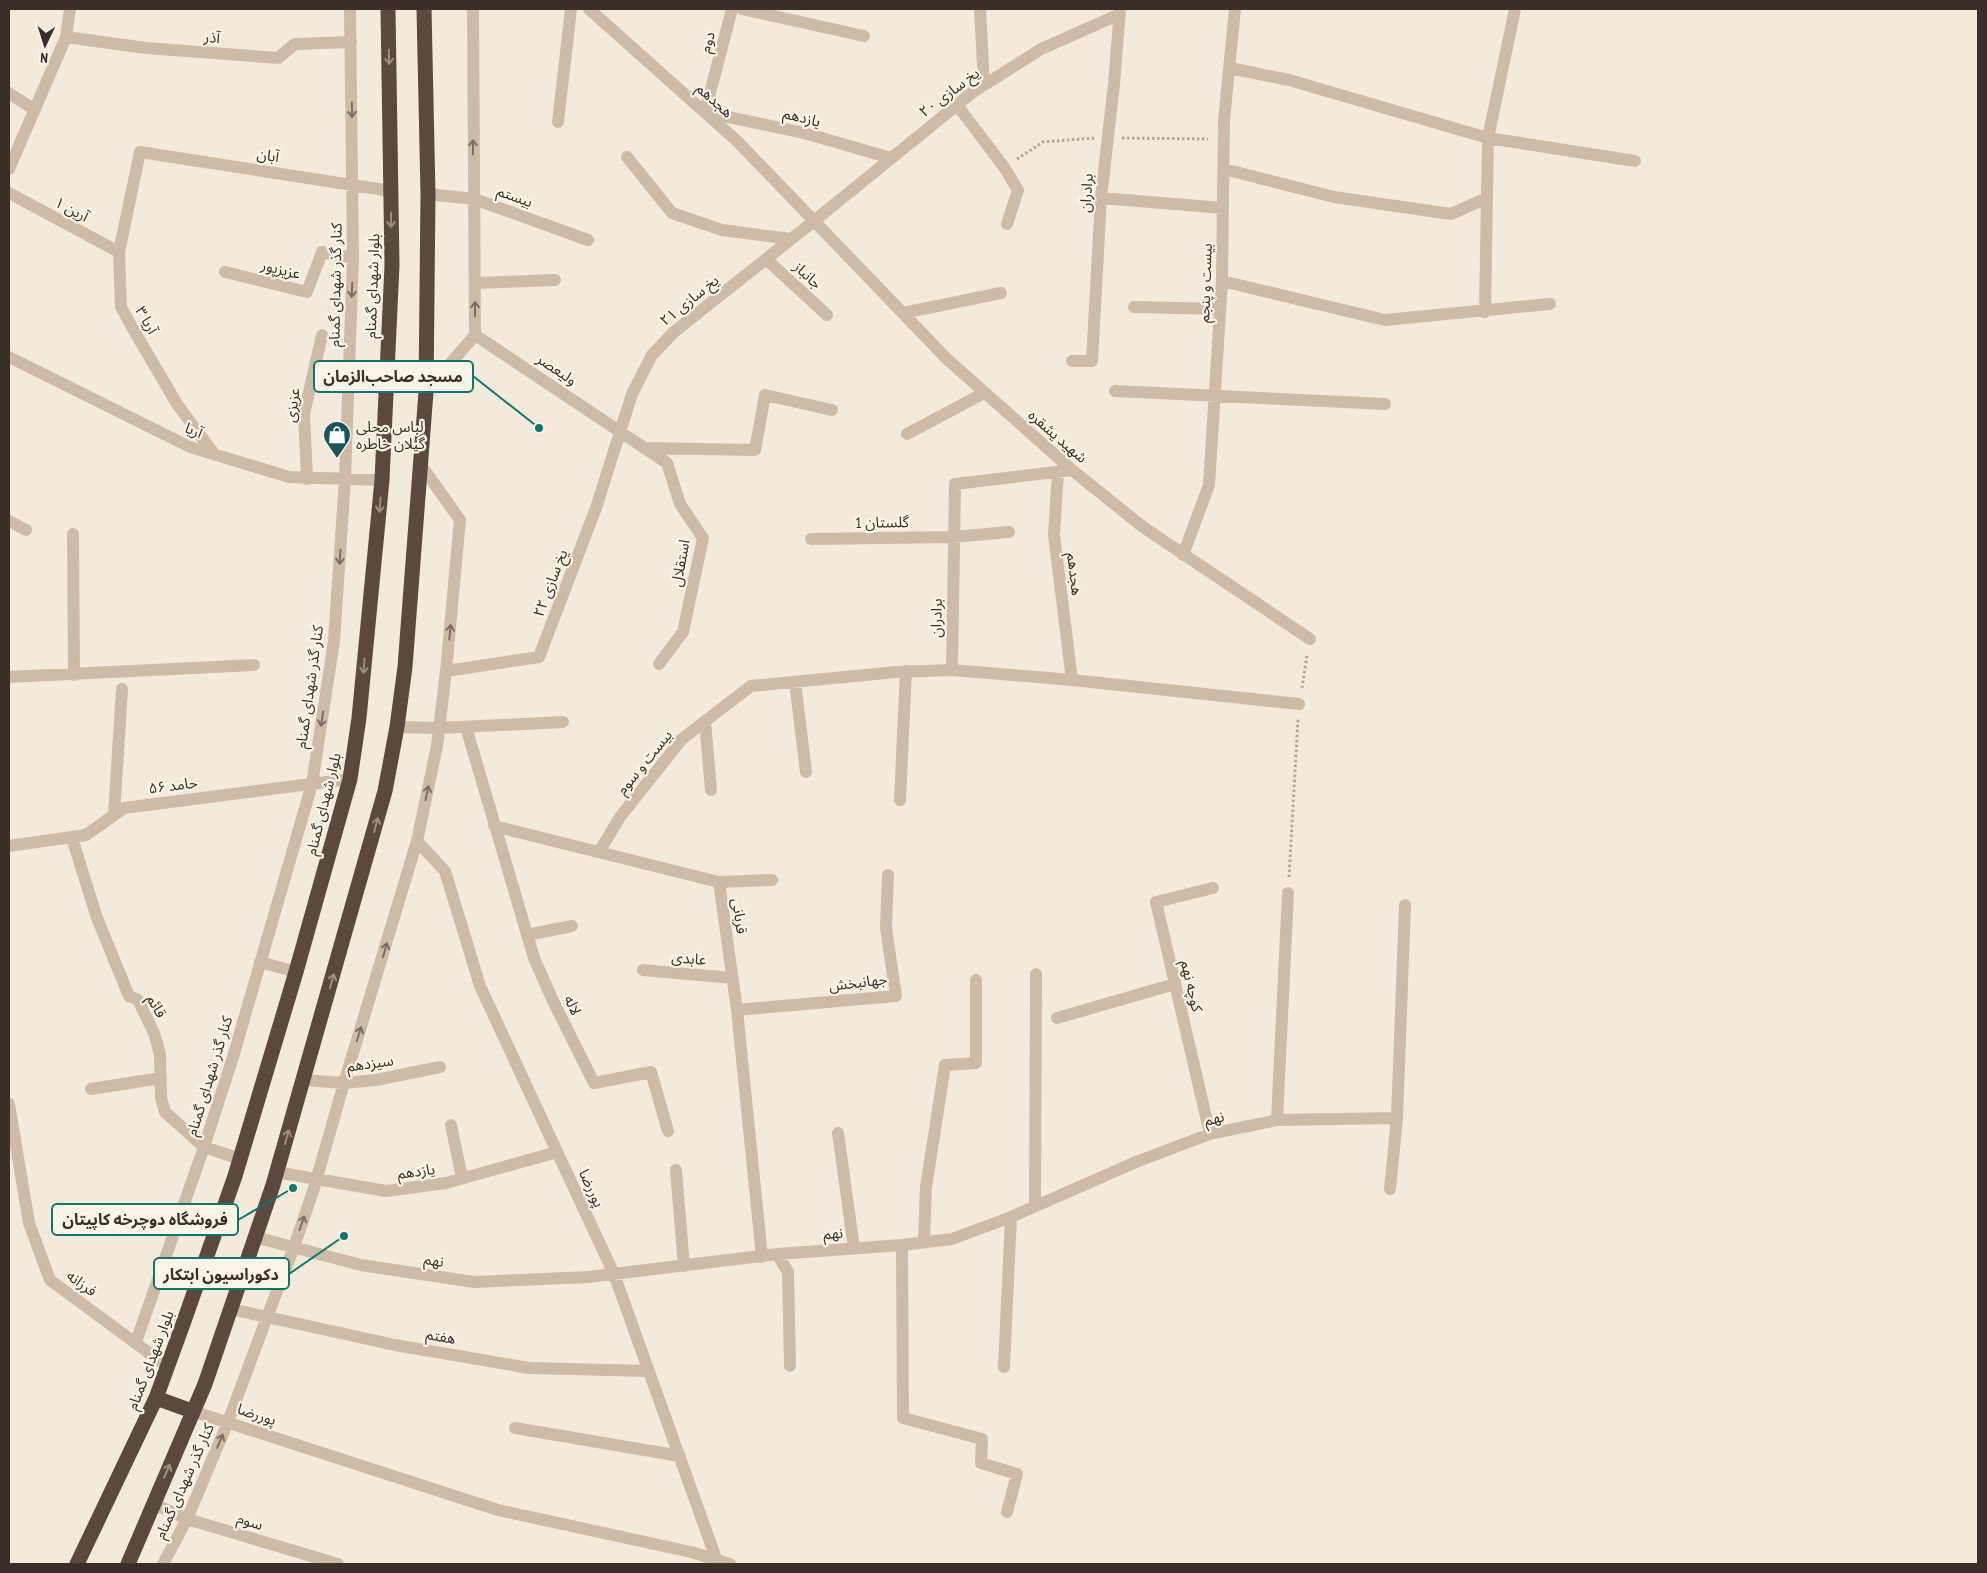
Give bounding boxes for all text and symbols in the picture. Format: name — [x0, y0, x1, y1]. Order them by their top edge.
north arrow — [20, 20, 70, 70]
street label: آذر — [202, 27, 222, 47]
street label: دوم — [695, 29, 721, 55]
text: N — [40, 49, 48, 67]
one-way arrow — [384, 49, 394, 65]
street label: یخ سازی ۲۰ — [915, 63, 985, 123]
street label: هجدهم — [691, 78, 737, 123]
one-way arrow — [347, 102, 357, 118]
street label: یازدهم — [781, 103, 823, 133]
one-way arrow — [468, 139, 478, 156]
street label: آبان — [256, 144, 281, 166]
street label: برادران — [1075, 173, 1097, 213]
street label: بیستم — [494, 181, 535, 213]
street label: آرین ۱ — [52, 192, 93, 226]
one-way arrow — [386, 212, 396, 228]
street label: کنار گذر شهدای گمنام — [324, 222, 348, 347]
street label: بلوار شهدای گمنام — [361, 233, 385, 339]
street label: بیست و پنجم — [1194, 243, 1218, 323]
street label: عزیزپور — [258, 255, 303, 284]
street label: جانباز — [789, 256, 826, 293]
street label: یخ سازی ۲۱ — [656, 270, 724, 332]
one-way arrow — [347, 282, 356, 298]
one-way arrow — [470, 302, 480, 318]
street label: آریا ۳ — [132, 303, 163, 338]
street label: ولیعصر — [533, 348, 581, 389]
callout: مسجد صاحب‌الزمان — [314, 361, 473, 392]
text: مسجد صاحب‌الزمان — [323, 366, 463, 386]
street label: عزیزی — [280, 386, 304, 424]
street label: شهید یشقره — [1025, 405, 1092, 467]
place label: لباس محلی گیلان خاطره — [356, 417, 426, 453]
street label: آریا — [182, 418, 206, 442]
shop icon: لباس محلی گیلان خاطره — [322, 420, 352, 459]
one-way arrow — [375, 496, 385, 512]
street label: گلستان 1 — [855, 512, 910, 532]
street label: استقلال — [666, 538, 694, 588]
street label: یخ سازی ۲۲ — [528, 547, 574, 621]
one-way arrow — [335, 549, 344, 565]
street label: هجدهم — [1061, 551, 1087, 597]
street label: برادران — [926, 598, 946, 638]
street label: کنار گذر شهدای گمنام — [291, 623, 329, 750]
one-way arrow — [445, 624, 455, 640]
one-way arrow — [359, 658, 369, 674]
one-way arrow — [316, 710, 326, 726]
street label: بیست و سوم — [612, 726, 677, 800]
street label: بلوار شهدای گمنام — [301, 751, 347, 858]
street label: حامد ۵۶ — [147, 773, 199, 797]
one-way arrow — [423, 785, 432, 801]
one-way arrow — [372, 817, 382, 833]
street label: قربانی — [728, 897, 752, 935]
one-way arrow — [380, 942, 390, 958]
street label: عابدی — [671, 947, 708, 969]
street label: کوچه نهم — [1175, 958, 1207, 1015]
street label: جهانبخش — [828, 969, 888, 995]
one-way arrow — [327, 973, 337, 989]
street label: قائم — [141, 991, 171, 1022]
street label: لاله — [560, 992, 586, 1018]
street label: کنار گذر شهدای گمنام — [182, 1013, 238, 1139]
one-way arrow — [355, 1027, 365, 1043]
street label: سیزدهم — [345, 1050, 395, 1078]
street label: نهم — [1202, 1106, 1227, 1132]
one-way arrow — [282, 1130, 292, 1146]
street label: یازدهم — [396, 1159, 436, 1185]
street label: پوررضا — [574, 1166, 609, 1211]
callout: فروشگاه دوچرخه کاپیتان — [52, 1204, 238, 1235]
text: فروشگاه دوچرخه کاپیتان — [62, 1209, 228, 1230]
one-way arrow — [298, 1216, 307, 1232]
street label: نهم — [822, 1223, 844, 1245]
street label: نهم — [422, 1249, 445, 1273]
callout: دکوراسیون ابتکار — [154, 1258, 289, 1289]
text: دکوراسیون ابتکار — [162, 1264, 279, 1284]
street label: فرزانه — [63, 1266, 101, 1300]
street label: بلوار شهدای گمنام — [122, 1308, 180, 1413]
street label: هفتم — [424, 1324, 457, 1350]
street label: پوررضا — [235, 1399, 279, 1430]
street label: کنار گذر شهدای گمنام — [150, 1420, 220, 1542]
one-way arrow — [216, 1434, 226, 1449]
one-way arrow — [163, 1464, 173, 1479]
street label: سوم — [234, 1508, 265, 1536]

